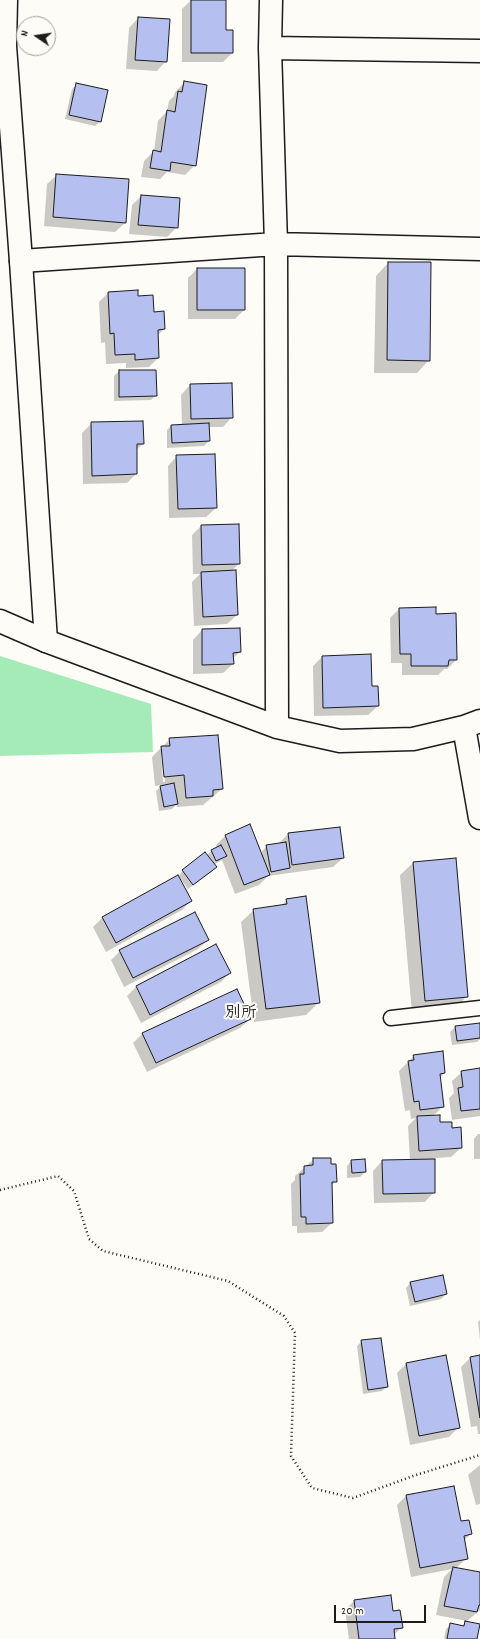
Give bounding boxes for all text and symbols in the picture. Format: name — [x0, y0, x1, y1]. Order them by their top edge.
north arrow — [16, 16, 56, 56]
text: N — [17, 29, 34, 38]
district label: 別所 — [225, 1005, 257, 1025]
scale bar — [336, 1597, 428, 1623]
text: 20 m — [341, 1603, 364, 1620]

